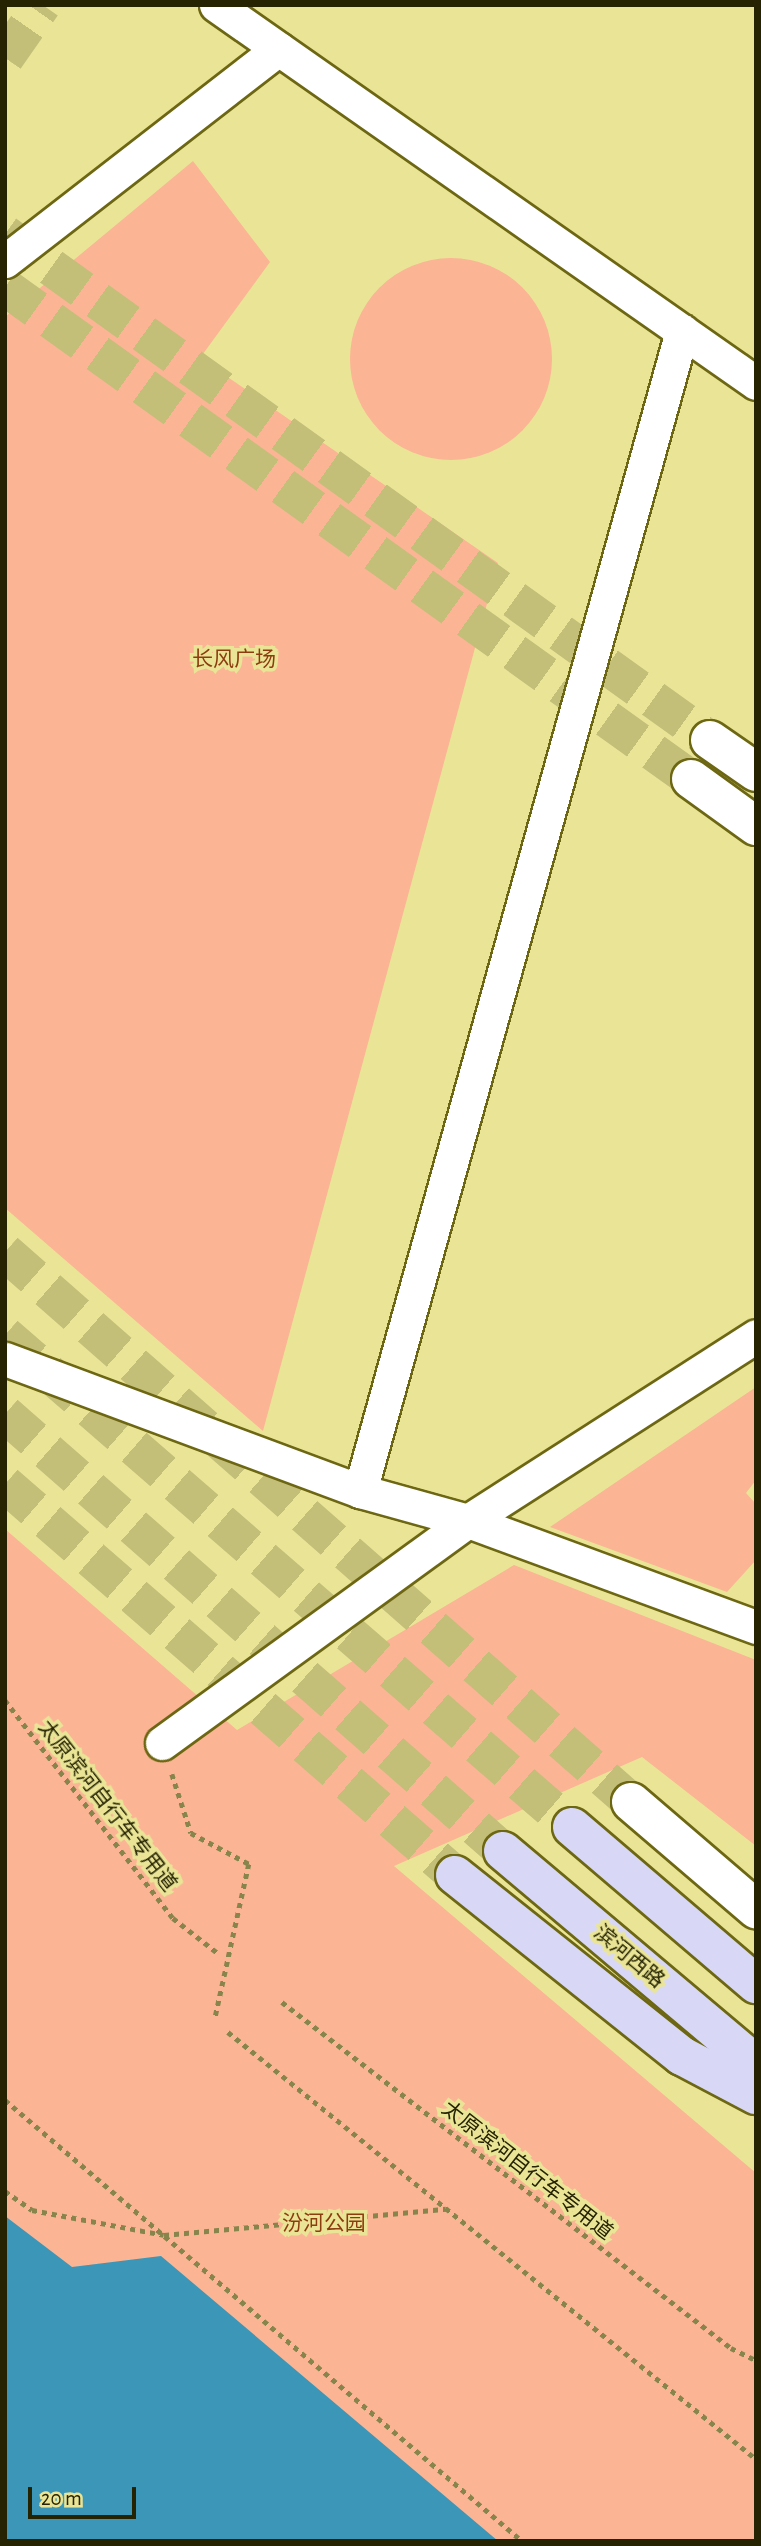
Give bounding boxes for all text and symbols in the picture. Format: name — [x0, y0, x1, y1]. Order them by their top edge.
park label: 长风广场 — [192, 647, 276, 673]
street label: 太原滨河自行车专用道 — [32, 1716, 182, 1896]
street label: 滨河西路 — [589, 1920, 669, 1994]
street label: 太原滨河自行车专用道 — [437, 2096, 617, 2246]
park label: 汾河公园 — [282, 2211, 366, 2237]
scale bar — [32, 2472, 140, 2516]
text: 20 m — [41, 2488, 82, 2509]

